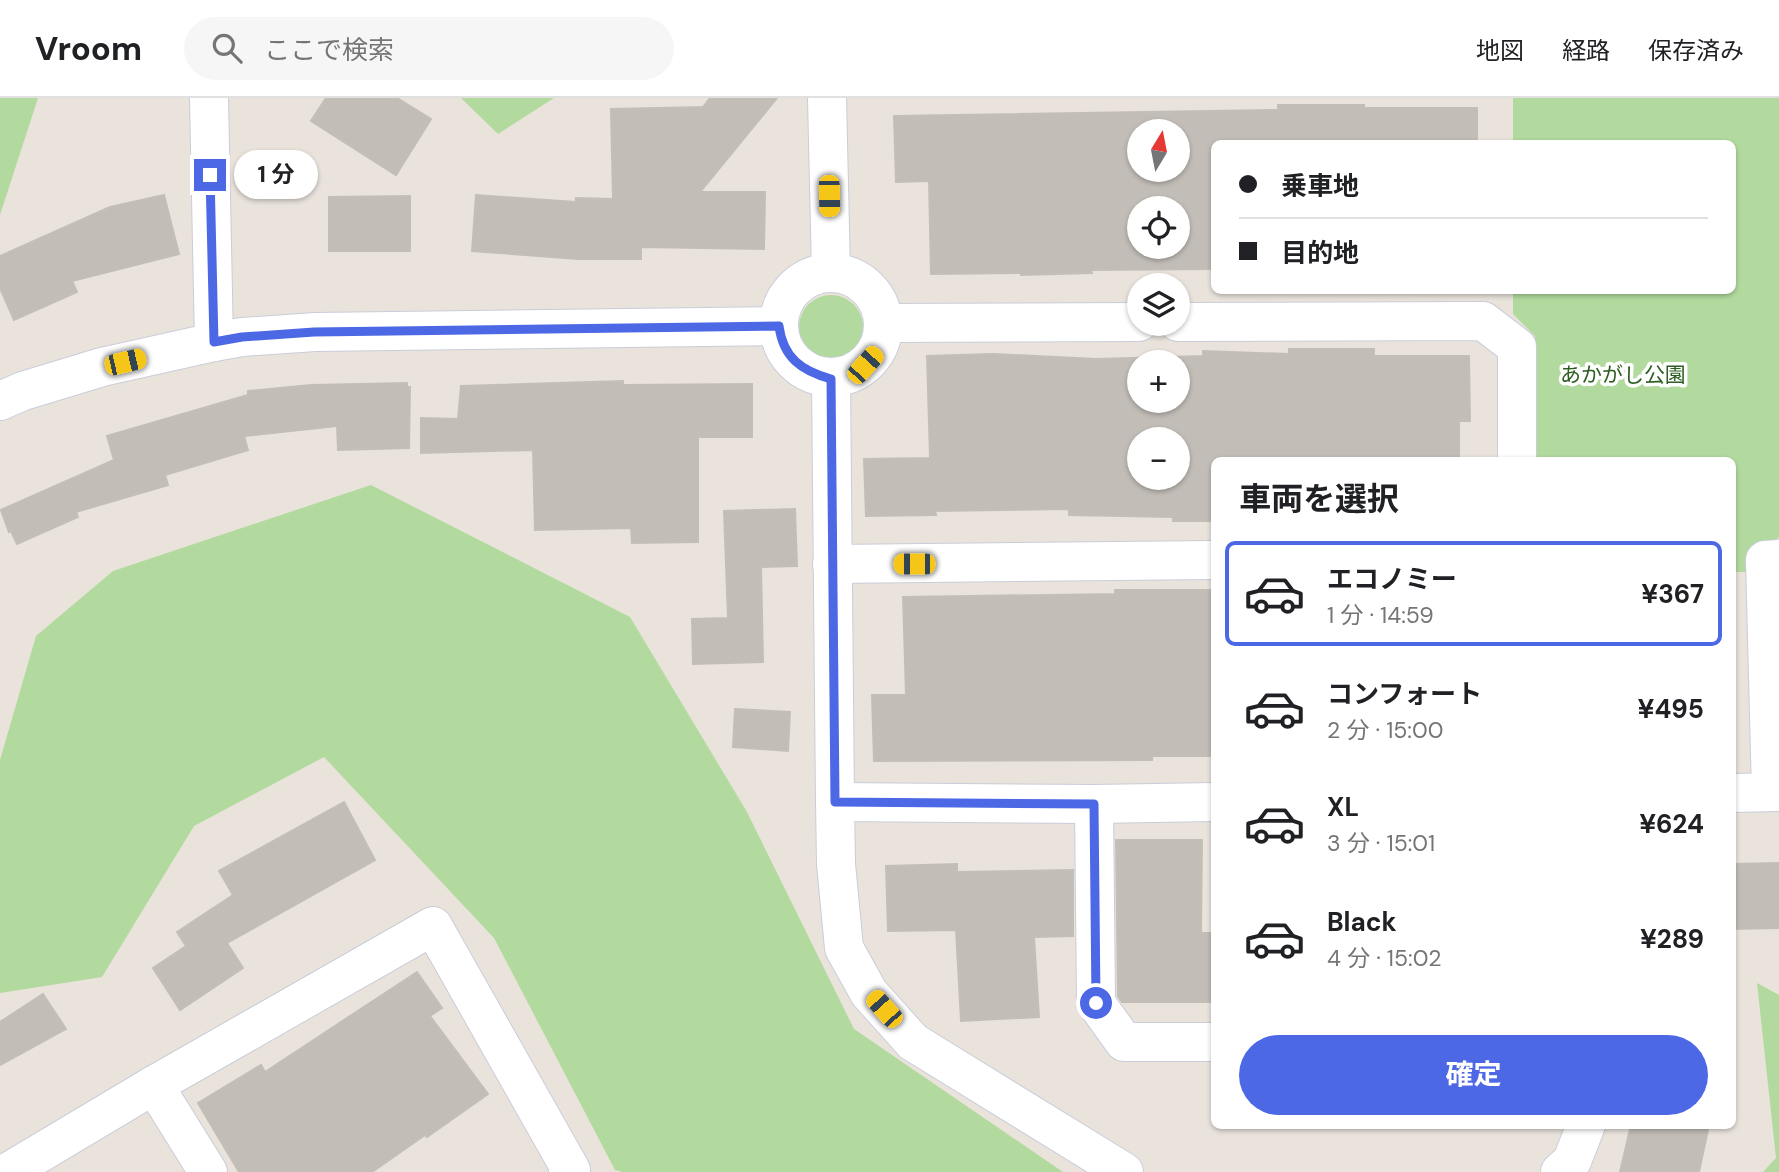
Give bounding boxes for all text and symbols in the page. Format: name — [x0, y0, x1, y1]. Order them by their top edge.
search box — [184, 17, 674, 80]
text: Vroom — [35, 27, 142, 70]
icon: search — [208, 29, 246, 67]
text: ここで検索 — [264, 33, 394, 67]
text: 地図 — [1476, 35, 1524, 66]
text: 経路 — [1562, 35, 1610, 66]
text: 保存済み — [1648, 35, 1744, 66]
north arrow — [1127, 119, 1190, 182]
map controls — [1127, 119, 1190, 490]
callout: 1 分 — [234, 150, 318, 200]
route end — [194, 159, 226, 191]
text: 1 分 — [258, 159, 294, 189]
text: 乗車地 — [1281, 169, 1359, 203]
car — [819, 175, 840, 217]
button: locate — [1127, 196, 1190, 259]
text: 目的地 — [1281, 236, 1359, 270]
button: layers — [1127, 273, 1190, 336]
car — [844, 342, 887, 388]
car — [103, 347, 148, 377]
button: + — [1127, 350, 1190, 413]
park label: あかがし公園 — [1560, 361, 1686, 389]
button: − — [1127, 427, 1190, 490]
text: 車両を選択 — [1239, 478, 1399, 520]
car — [894, 554, 936, 575]
icon: car — [1243, 562, 1306, 625]
text: エコノミー — [1327, 562, 1457, 596]
text: ¥367 — [1641, 577, 1704, 611]
text: 1 分 · 14:59 — [1327, 600, 1434, 630]
icon: car — [1243, 677, 1306, 740]
text: コンフォート — [1327, 677, 1482, 711]
text: ¥495 — [1638, 692, 1704, 726]
text: 2 分 · 15:00 — [1327, 715, 1443, 745]
text: XL — [1327, 790, 1359, 824]
icon: car — [1243, 792, 1306, 855]
text: ¥624 — [1639, 807, 1704, 841]
text: 3 分 · 15:01 — [1327, 828, 1435, 858]
text: Black — [1327, 905, 1397, 939]
icon: car — [1243, 907, 1306, 970]
text: ¥289 — [1640, 922, 1704, 956]
text: 4 分 · 15:02 — [1327, 943, 1441, 973]
car — [863, 986, 906, 1032]
route start — [1080, 987, 1112, 1019]
button: 確定 — [1239, 1035, 1708, 1115]

